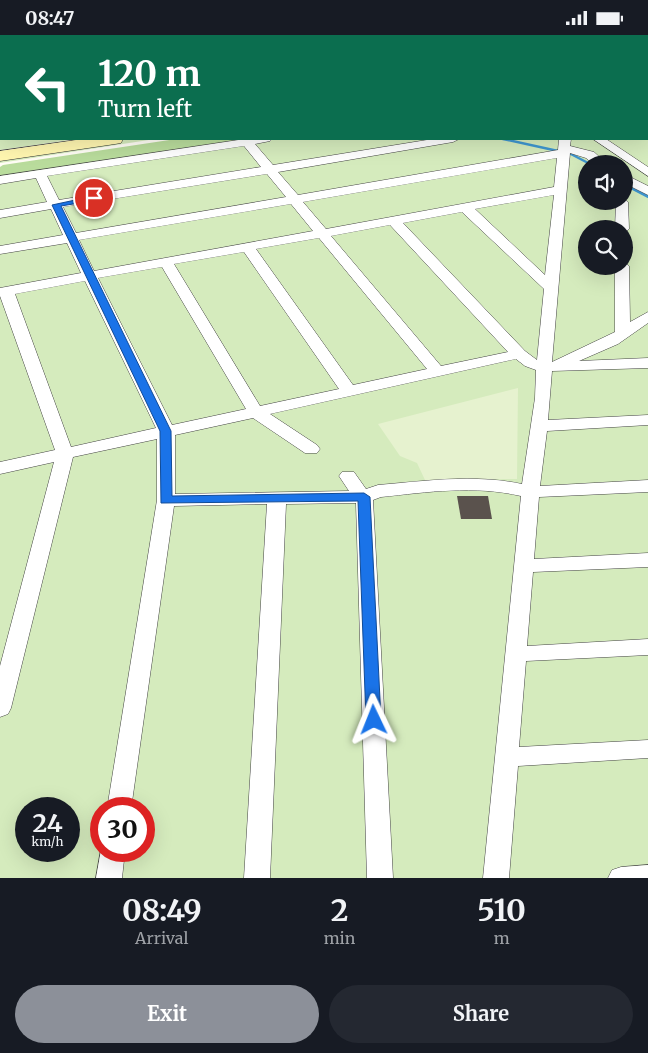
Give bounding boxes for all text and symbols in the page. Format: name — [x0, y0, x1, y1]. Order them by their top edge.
text: 08:47 — [25, 6, 74, 30]
text: 120 m — [98, 52, 201, 96]
icon: left — [15, 55, 80, 120]
text: Turn left — [98, 95, 192, 123]
map controls — [578, 155, 633, 275]
button: sound — [578, 155, 633, 210]
pin — [73, 177, 115, 219]
icon: arrive — [80, 184, 108, 212]
button: search — [578, 220, 633, 275]
position arrow — [347, 693, 399, 745]
speed limit sign: 30 — [90, 797, 155, 862]
text: 24 — [32, 807, 63, 839]
text: km/h — [32, 834, 63, 849]
text: 08:49 — [122, 891, 202, 929]
text: 2 — [331, 891, 348, 929]
text: 510 — [477, 891, 526, 929]
text: Arrival — [135, 928, 189, 948]
text: min — [324, 928, 355, 948]
text: m — [494, 928, 510, 948]
button: Exit — [15, 985, 319, 1043]
button: Share — [329, 985, 633, 1043]

